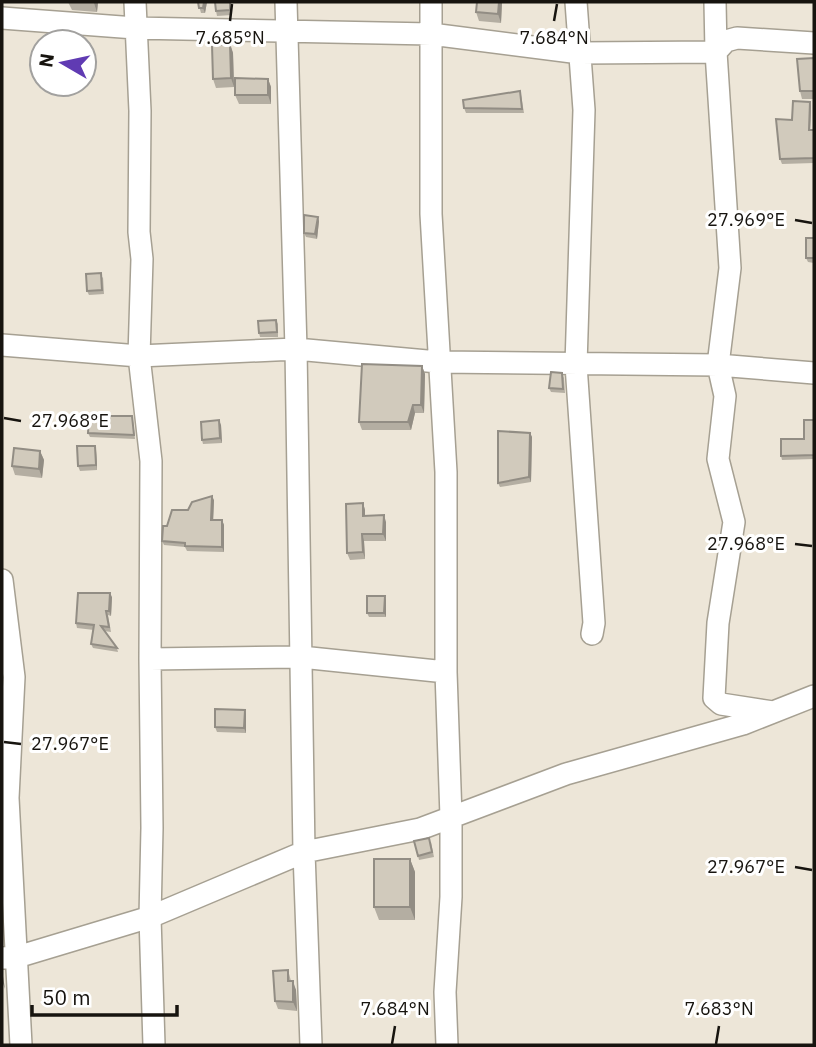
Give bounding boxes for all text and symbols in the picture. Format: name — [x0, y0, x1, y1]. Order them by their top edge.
text: 7.685°N — [195, 26, 265, 49]
text: 7.684°N — [519, 26, 589, 49]
north arrow — [28, 28, 98, 98]
text: N — [33, 52, 59, 69]
text: 27.969°E — [707, 208, 785, 231]
text: 27.968°E — [31, 409, 109, 432]
text: 27.968°E — [707, 532, 785, 555]
text: 27.967°E — [31, 732, 109, 755]
text: 27.967°E — [707, 855, 785, 878]
scale bar — [32, 974, 177, 1018]
text: 50 m — [42, 983, 91, 1011]
text: 7.684°N — [360, 997, 430, 1020]
text: 7.683°N — [684, 997, 754, 1020]

